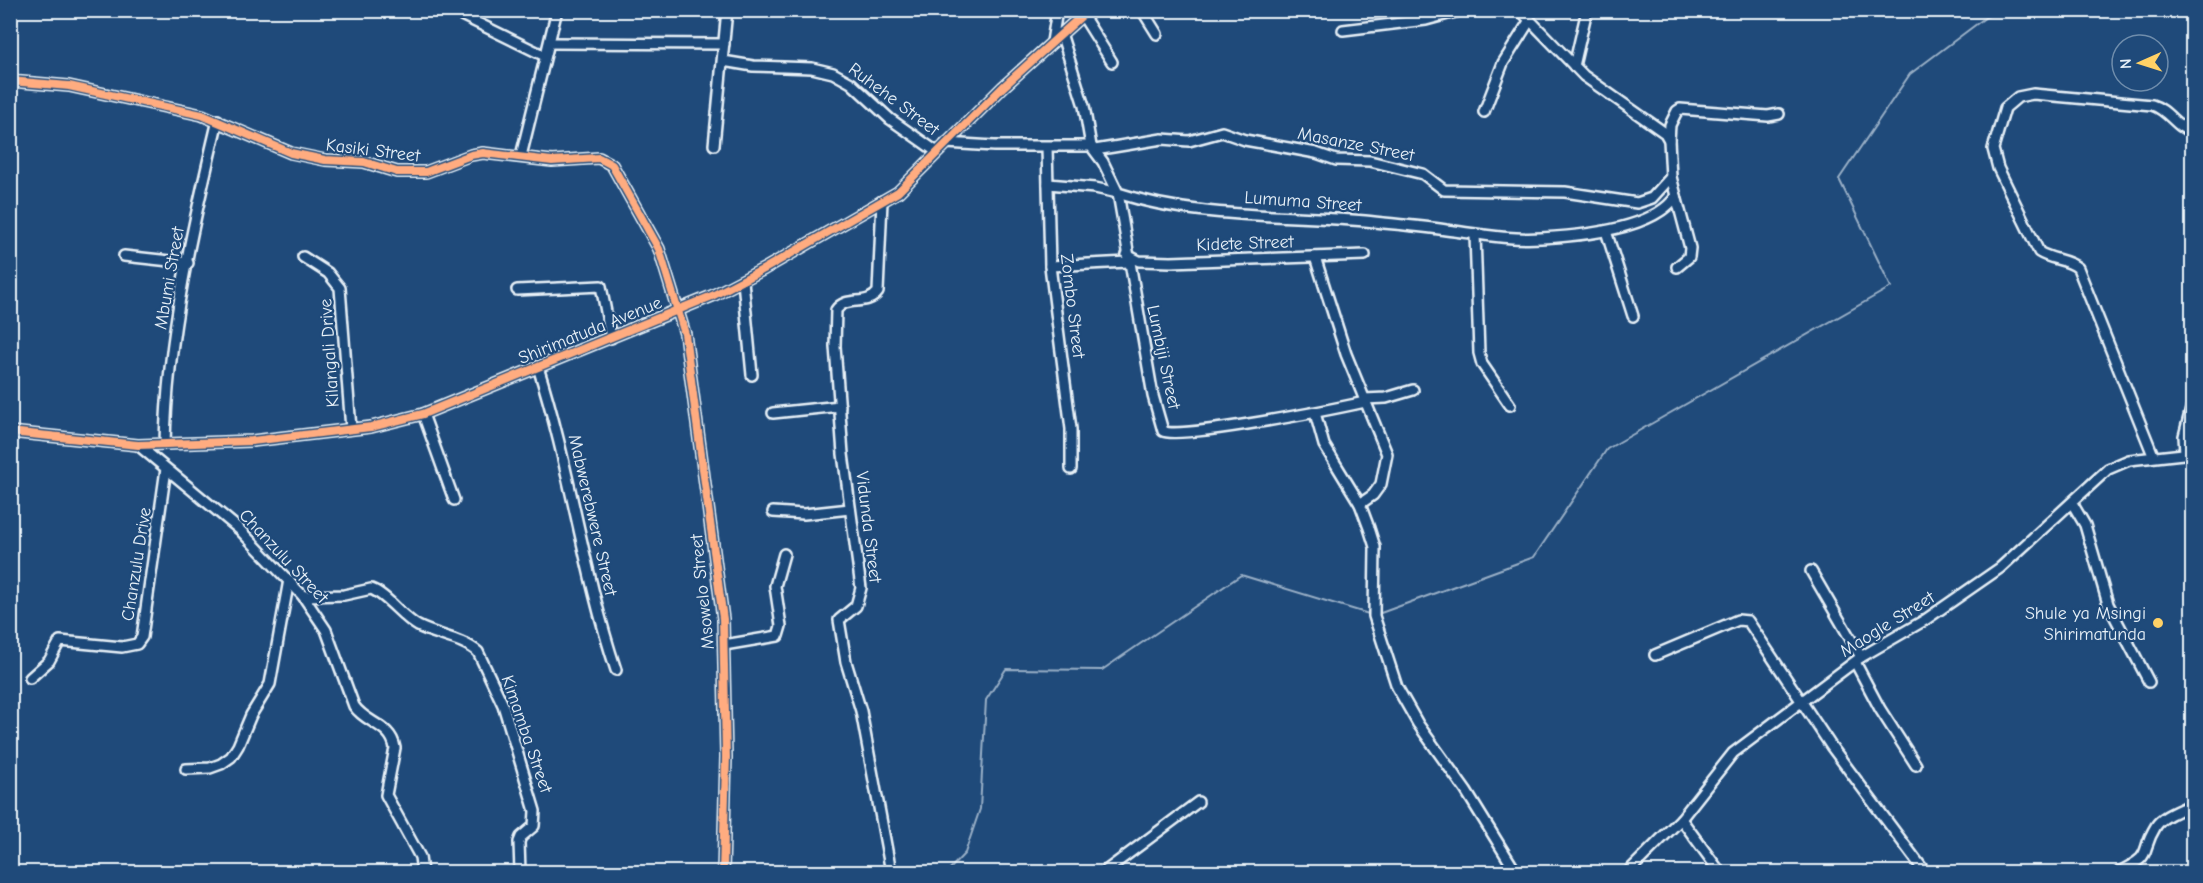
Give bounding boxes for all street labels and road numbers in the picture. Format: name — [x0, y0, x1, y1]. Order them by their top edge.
street label: Ruhehe Street — [844, 58, 944, 141]
street label: Masanze Street — [1296, 123, 1417, 166]
street label: Kasiki Street — [325, 134, 422, 167]
street label: Lumuma Street — [1244, 187, 1363, 216]
street label: Mbumi Street — [150, 224, 189, 331]
street label: Kidete Street — [1196, 231, 1295, 256]
street label: Zombo Street — [1056, 253, 1089, 360]
street label: Shirimatuda Avenue — [515, 292, 665, 369]
street label: Kilangali Drive — [315, 298, 344, 408]
street label: Lumbiji Street — [1142, 303, 1185, 412]
street label: Mabwerebwere Street — [564, 432, 621, 599]
street label: Vidunda Street — [851, 470, 886, 585]
street label: Chanzulu Street — [235, 505, 333, 608]
street label: Chanzulu Drive — [117, 506, 156, 622]
street label: Msowelo Street — [686, 532, 719, 651]
street label: Maogle Street — [1836, 587, 1939, 662]
street label: Kimamba Street — [497, 672, 557, 797]

